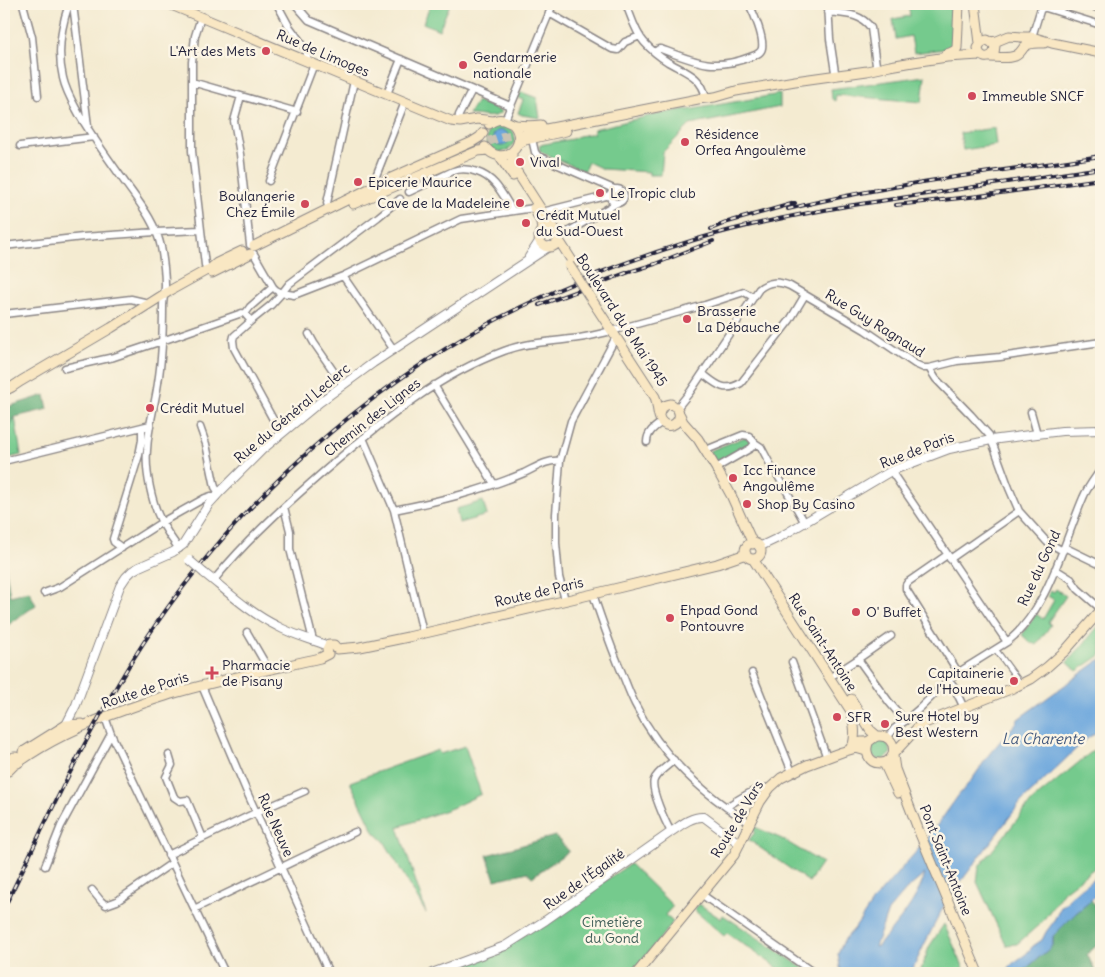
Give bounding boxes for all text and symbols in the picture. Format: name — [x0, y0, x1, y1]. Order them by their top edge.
street label: Rue de Limoges — [274, 25, 372, 81]
place label: L'Art des Mets — [169, 42, 256, 60]
marker: L'Art des Mets — [260, 45, 272, 57]
place label: Gendarmerie nationale — [473, 48, 557, 82]
marker: Gendarmerie nationale — [457, 59, 469, 71]
place label: Immeuble SNCF — [982, 87, 1085, 105]
marker: Immeuble SNCF — [966, 90, 978, 102]
place label: Résidence Orfea Angoulème — [695, 125, 806, 159]
marker: Résidence Orfea Angoulème — [679, 136, 691, 148]
place label: Vival — [530, 153, 560, 171]
marker: Vival — [514, 156, 526, 168]
place label: Epicerie Maurice — [368, 173, 472, 191]
marker: Epicerie Maurice — [352, 176, 364, 188]
place label: Le Tropic club — [610, 184, 696, 202]
place label: Boulangerie Chez Émile — [219, 187, 295, 221]
marker: Le Tropic club — [594, 187, 606, 199]
place label: Cave de la Madeleine — [377, 194, 510, 212]
marker: Cave de la Madeleine — [514, 197, 526, 209]
marker: Boulangerie Chez Émile — [299, 198, 311, 210]
place label: Crédit Mutuel du Sud-Ouest — [536, 206, 624, 240]
marker: Crédit Mutuel du Sud-Ouest — [520, 217, 532, 229]
street label: Boulevard du 8 Mai 1945 — [572, 250, 672, 390]
street label: Rue Guy Ragnaud — [822, 285, 928, 361]
place label: Brasserie La Débauche — [697, 302, 780, 336]
marker: Brasserie La Débauche — [681, 313, 693, 325]
street label: Rue du Général Leclerc — [230, 359, 354, 467]
street label: Chemin des Lignes — [320, 374, 424, 460]
place label: Crédit Mutuel — [160, 399, 244, 417]
marker: Crédit Mutuel — [144, 402, 156, 414]
street label: Rue de Paris — [877, 428, 957, 472]
place label: Icc Finance Angoulême — [743, 461, 816, 495]
marker: Icc Finance Angoulême — [727, 472, 739, 484]
place label: Shop By Casino — [757, 495, 855, 513]
marker: Shop By Casino — [741, 498, 753, 510]
street label: Rue du Gond — [1014, 527, 1064, 609]
street label: Route de Paris — [493, 573, 585, 611]
street label: Rue Saint-Antoine — [785, 590, 861, 694]
place label: Ehpad Gond Pontouvre — [680, 601, 758, 635]
place label: O' Buffet — [866, 603, 922, 621]
marker: O' Buffet — [850, 606, 862, 618]
marker: Ehpad Gond Pontouvre — [664, 612, 676, 624]
place label: Pharmacie de Pisany — [222, 656, 290, 690]
place label: Capitainerie de l'Houmeau — [917, 664, 1004, 698]
street label: Route de Paris — [99, 667, 191, 713]
marker: Pharmacie de Pisany — [206, 667, 218, 679]
marker: Capitainerie de l'Houmeau — [1008, 675, 1020, 687]
place label: Sure Hotel by Best Western — [895, 707, 979, 741]
place label: SFR — [847, 708, 872, 726]
marker: SFR — [831, 711, 843, 723]
marker: Sure Hotel by Best Western — [879, 718, 891, 730]
water label: La Charente — [1002, 729, 1085, 748]
street label: Route de Vars — [707, 777, 767, 861]
street label: Rue Neuve — [254, 791, 298, 859]
street label: Pont Saint-Antoine — [916, 802, 976, 918]
street label: Rue de l'Égalité — [540, 844, 628, 914]
park label: Cimetière du Gond — [582, 913, 642, 947]

